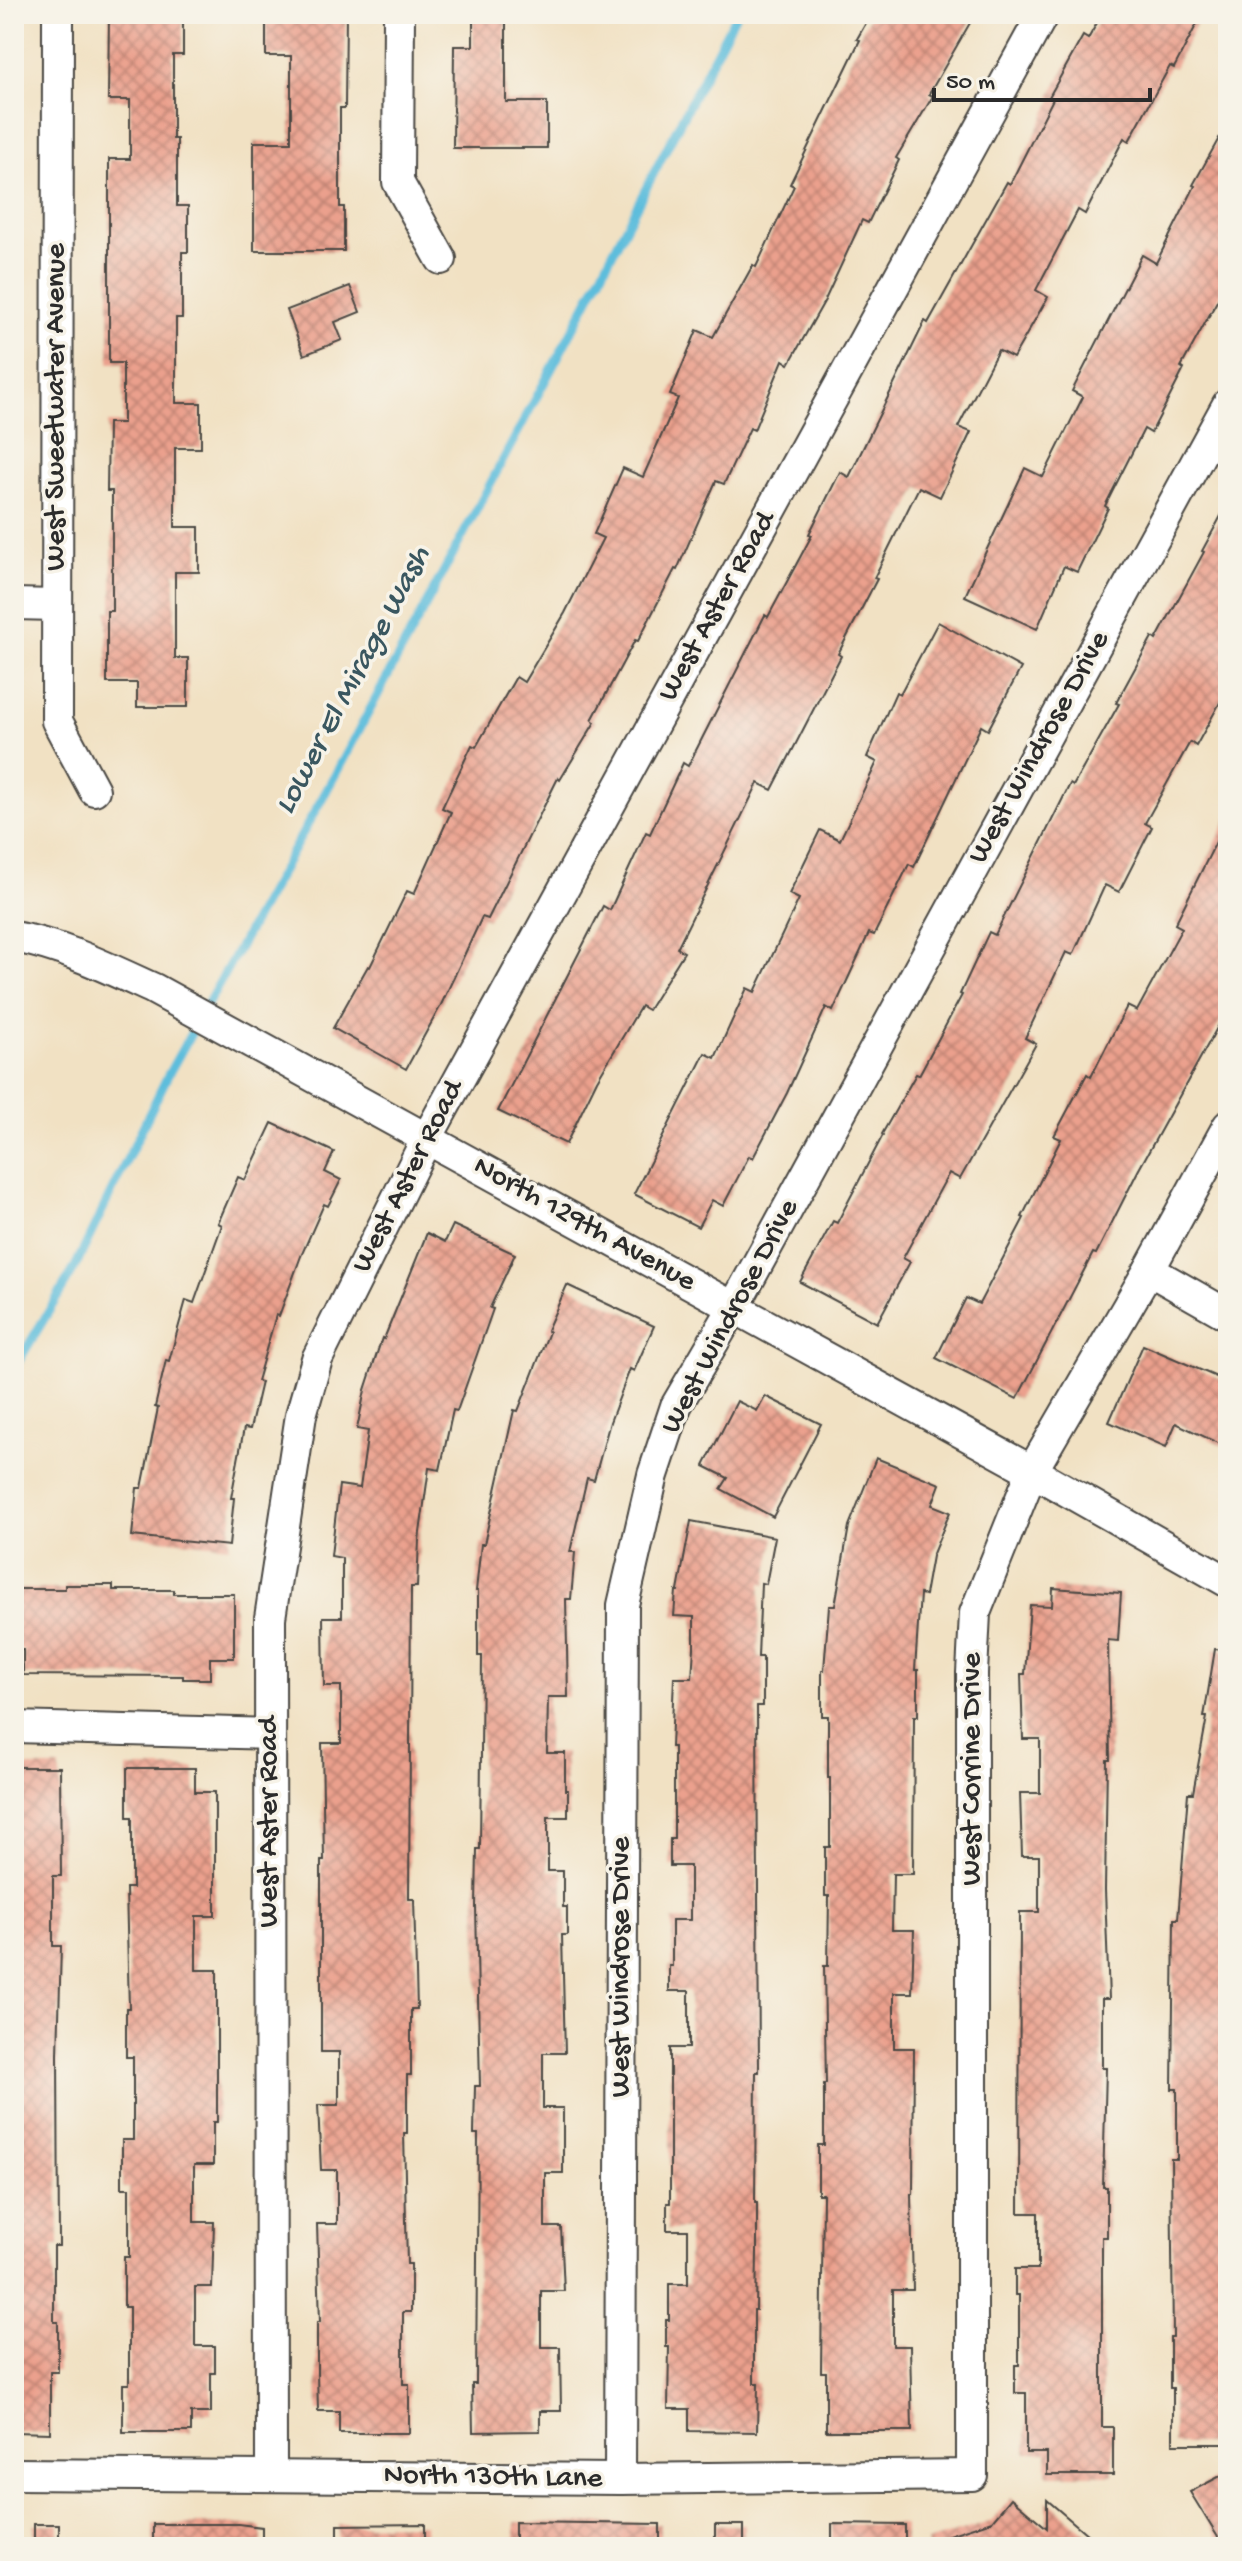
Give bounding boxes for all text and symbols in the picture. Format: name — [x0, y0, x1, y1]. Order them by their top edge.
scale bar — [934, 52, 1150, 102]
text: 50 m — [946, 69, 995, 98]
street label: West Sweetwater Avenue — [40, 243, 75, 571]
street label: West Aster Road — [652, 504, 786, 708]
water label: Lower El Mirage Wash — [267, 540, 441, 821]
street label: West Windrose Drive — [962, 625, 1119, 870]
street label: West Aster Road — [345, 1073, 474, 1279]
street label: North 129th Avenue — [467, 1149, 702, 1301]
street label: West Windrose Drive — [654, 1193, 808, 1440]
street label: West Corrine Drive — [956, 1652, 991, 1886]
street label: West Aster Road — [253, 1714, 288, 1928]
street label: West Windrose Drive — [605, 1836, 640, 2097]
street label: North 130th Lane — [383, 2459, 603, 2497]

